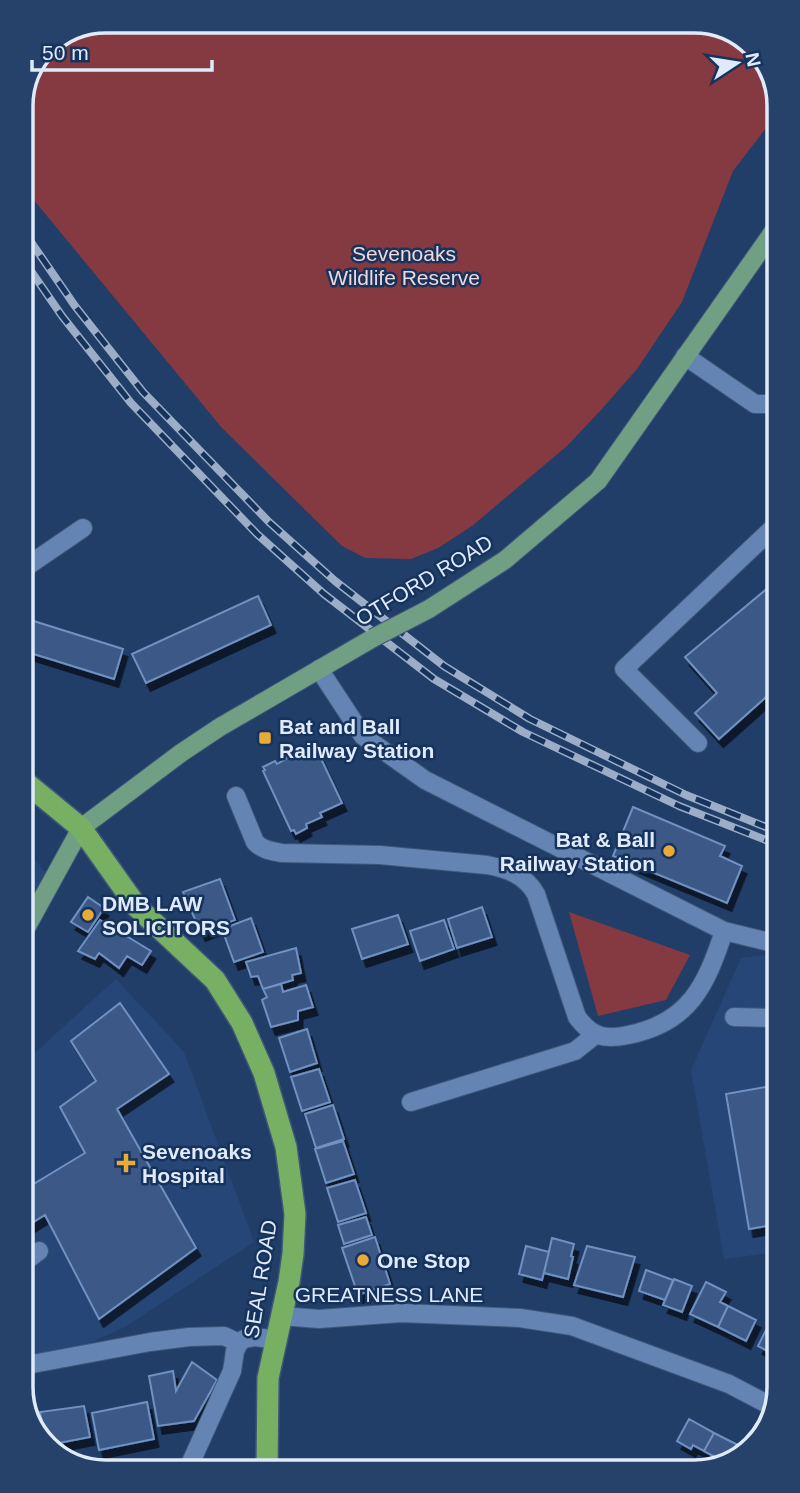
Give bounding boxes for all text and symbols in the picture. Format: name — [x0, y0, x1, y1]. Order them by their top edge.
scale bar — [32, 28, 212, 72]
north arrow — [702, 28, 772, 98]
text: 50 m — [42, 41, 89, 64]
text: N — [741, 51, 765, 68]
park label: Sevenoaks Wildlife Reserve — [328, 242, 480, 289]
street label: OTFORD ROAD — [352, 530, 496, 630]
place label: Bat and Ball Railway Station — [279, 715, 434, 762]
marker: Bat and Ball Railway Station — [257, 730, 273, 746]
place label: Bat & Ball Railway Station — [500, 828, 655, 875]
marker: Bat & Ball Railway Station — [661, 843, 677, 859]
place label: DMB LAW SOLICITORS — [102, 892, 230, 939]
marker: DMB LAW SOLICITORS — [80, 907, 96, 923]
place label: Sevenoaks Hospital — [142, 1140, 252, 1187]
marker: Sevenoaks Hospital — [116, 1153, 136, 1173]
street label: SEAL ROAD — [239, 1218, 281, 1340]
place label: One Stop — [377, 1249, 470, 1272]
marker: One Stop — [355, 1252, 371, 1268]
street label: GREATNESS LANE — [295, 1283, 483, 1306]

